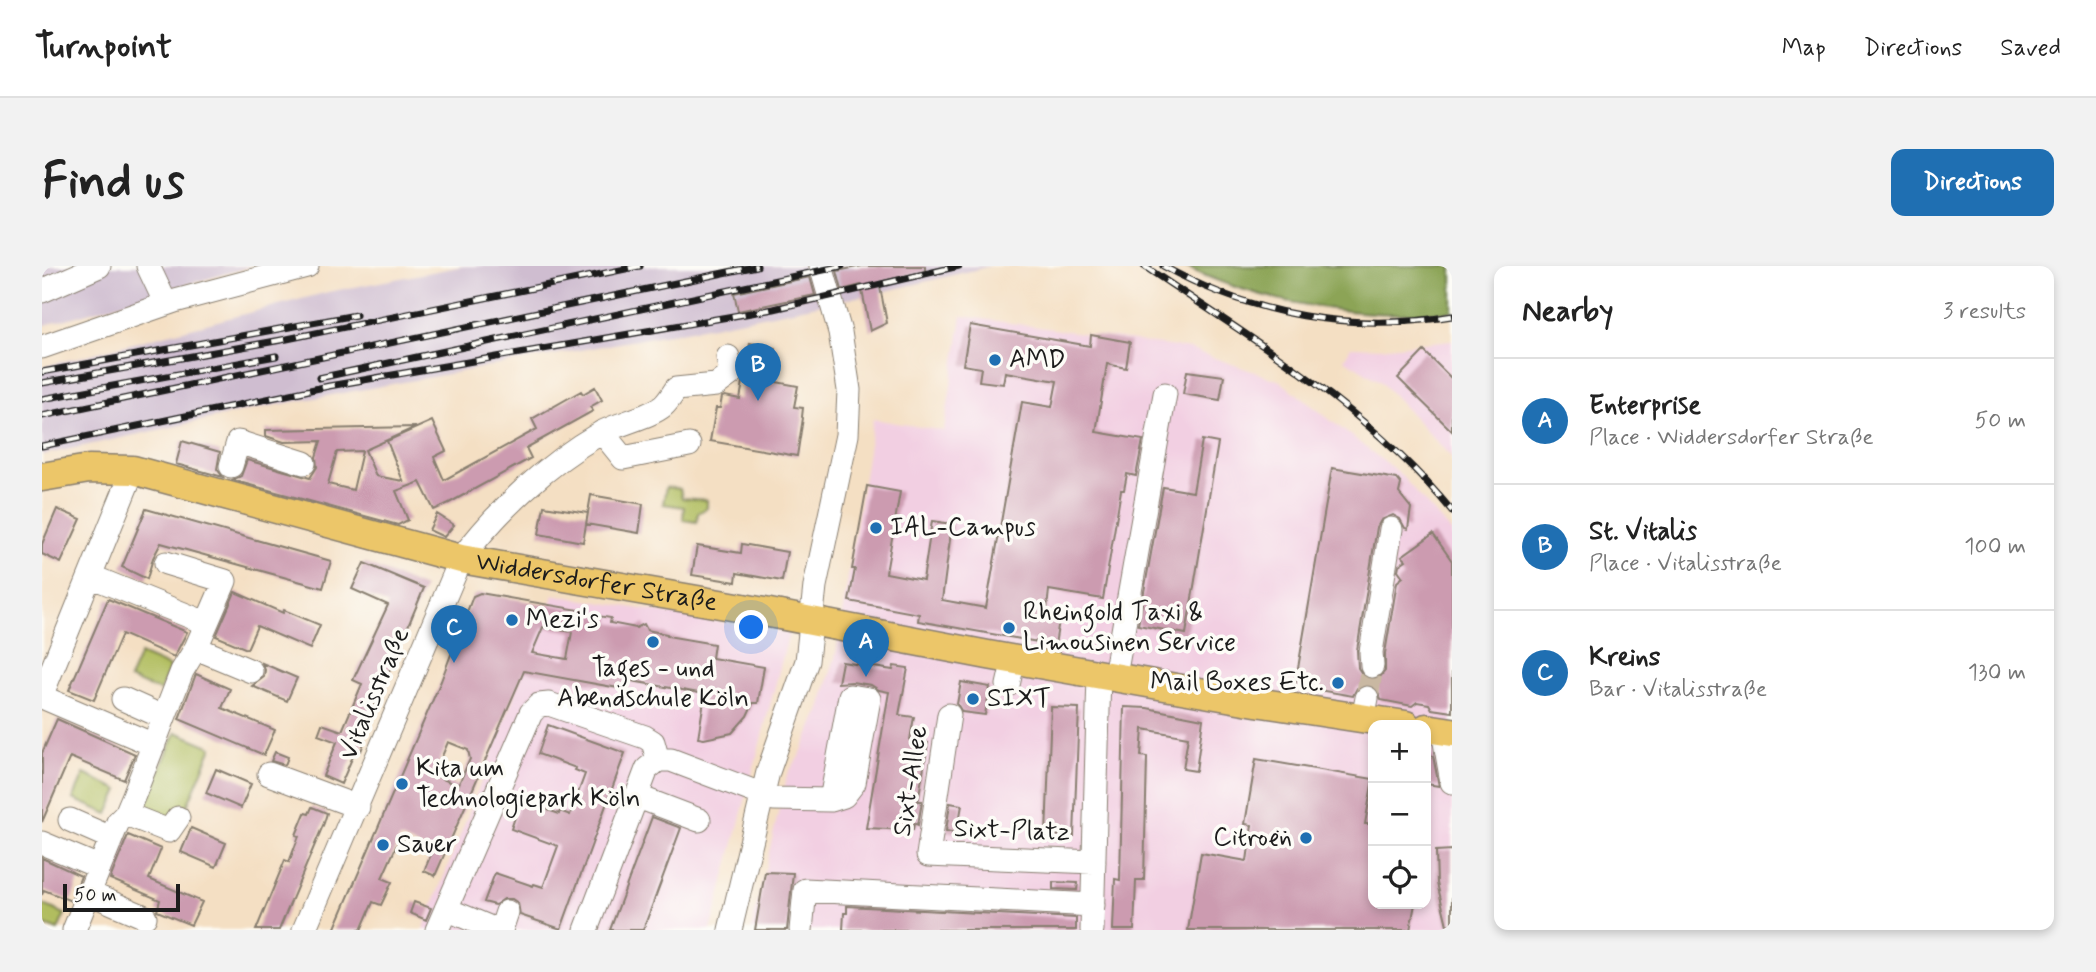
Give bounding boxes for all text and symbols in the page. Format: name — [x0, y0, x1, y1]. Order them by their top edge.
text: Turnpoint — [35, 26, 172, 70]
text: Map — [1782, 33, 1826, 64]
text: Directions — [1864, 33, 1962, 64]
text: Saved — [2000, 33, 2061, 64]
button: Directions — [1891, 149, 2054, 216]
text: Find us — [42, 150, 185, 215]
text: Nearby — [1522, 292, 1613, 331]
text: 3 results — [1943, 297, 2026, 327]
pin: B — [735, 343, 781, 401]
place label: AMD — [1009, 343, 1066, 377]
marker: AMD — [987, 352, 1003, 368]
text: Enterprise — [1589, 389, 1701, 423]
text: A — [1537, 406, 1553, 436]
text: 50 m — [1975, 406, 2026, 436]
text: Place · Widdersdorfer Straße — [1589, 423, 1874, 453]
place label: IAL-Campus — [890, 511, 1036, 545]
text: St. Vitalis — [1589, 515, 1697, 549]
marker: IAL-Campus — [868, 520, 884, 536]
text: B — [1538, 532, 1552, 562]
text: 100 m — [1964, 532, 2026, 562]
street label: Widdersdorfer Straße — [473, 545, 720, 620]
text: Place · Vitalisstraße — [1589, 549, 1782, 579]
place label: Rheingold Taxi & Limousinen Service — [1023, 596, 1236, 660]
place label: Mezi's — [526, 603, 599, 637]
pin: C — [431, 605, 477, 663]
your location — [734, 610, 768, 644]
marker: Mezi's — [504, 612, 520, 628]
pin: A — [843, 619, 889, 677]
marker: Rheingold Taxi & Limousinen Service — [1001, 620, 1017, 636]
street label: Vitalisstraße — [332, 622, 418, 765]
marker: Tages - und Abendschule Köln — [645, 634, 661, 650]
text: Kreins — [1589, 641, 1660, 675]
place label: Tages - und Abendschule Köln — [557, 652, 749, 716]
text: C — [1537, 658, 1553, 688]
text: 130 m — [1968, 658, 2026, 688]
place label: Mail Boxes Etc. — [1150, 666, 1324, 700]
marker: Mail Boxes Etc. — [1330, 675, 1346, 691]
text: Bar · Vitalisstraße — [1589, 675, 1767, 705]
place label: SIXT — [987, 682, 1051, 716]
marker: SIXT — [965, 691, 981, 707]
map controls — [1368, 720, 1431, 909]
button: + — [1368, 720, 1431, 783]
street label: Sixt-Allee — [885, 723, 937, 839]
place label: Kita um Technologiepark Köln — [416, 752, 641, 818]
marker: Kita um Technologiepark Köln — [394, 776, 410, 792]
button: − — [1368, 783, 1431, 846]
street label: Sixt-Platz — [953, 812, 1071, 850]
place label: Citroën — [1213, 821, 1292, 855]
place label: Sauer — [397, 828, 457, 862]
marker: Citroën — [1298, 830, 1314, 846]
marker: Sauer — [375, 837, 391, 853]
button: locate — [1368, 846, 1431, 909]
scale bar — [63, 881, 180, 913]
text: 50 m — [74, 883, 117, 908]

